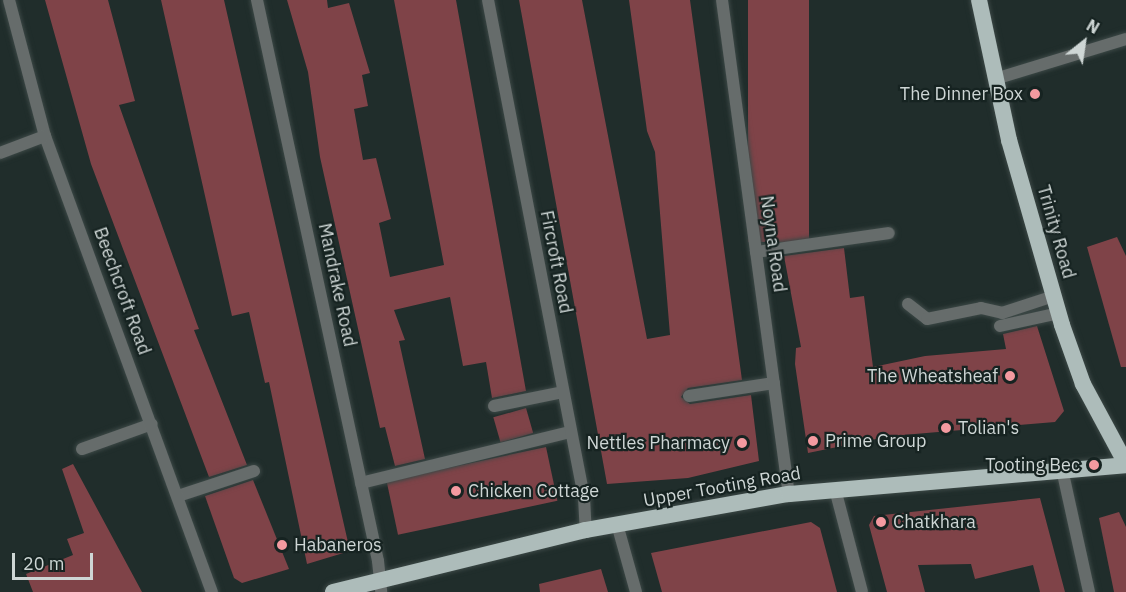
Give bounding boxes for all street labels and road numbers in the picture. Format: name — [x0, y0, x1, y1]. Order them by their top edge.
street label: Trinity Road — [1032, 183, 1080, 281]
street label: Noyna Road — [756, 194, 790, 294]
street label: Fircroft Road — [535, 209, 577, 315]
street label: Mandrake Road — [313, 221, 361, 349]
street label: Beechcroft Road — [89, 224, 155, 358]
street label: Upper Tooting Road — [642, 463, 802, 511]

